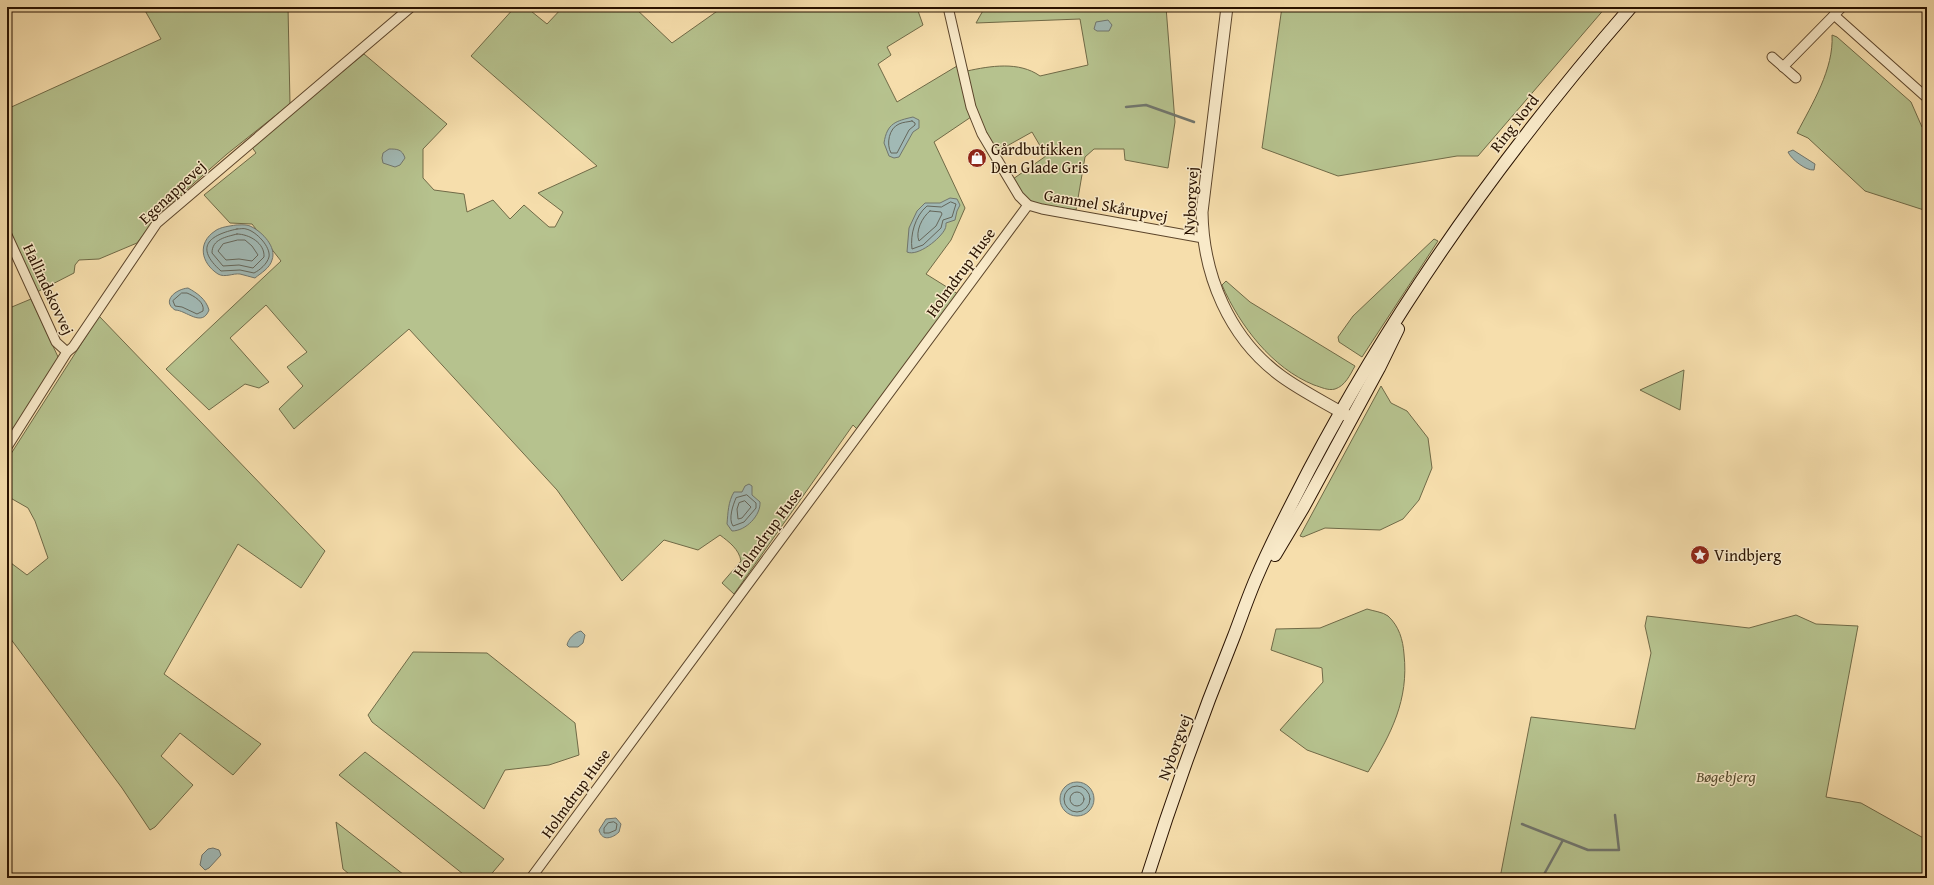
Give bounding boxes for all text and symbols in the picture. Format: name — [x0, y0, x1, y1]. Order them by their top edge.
street label: Ring Nord — [1484, 89, 1545, 157]
place label: Gårdbutikken Den Glade Gris — [991, 137, 1089, 179]
shop icon: Gårdbutikken Den Glade Gris — [966, 147, 988, 169]
street label: Egenappevej — [133, 154, 211, 230]
street label: Nyborgvej — [1176, 166, 1204, 236]
street label: Gammel Skårupvej — [1042, 182, 1170, 228]
street label: Holmdrup Huse — [919, 222, 1001, 322]
street label: Hallindskovvej — [17, 239, 81, 339]
street label: Holmdrup Huse — [726, 482, 808, 582]
place label: Vindbjerg — [1714, 543, 1781, 567]
place icon: Vindbjerg — [1689, 544, 1711, 566]
street label: Nyborgvej — [1151, 711, 1197, 783]
street label: Holmdrup Huse — [534, 743, 616, 843]
park label: Bøgebjerg — [1695, 764, 1757, 788]

